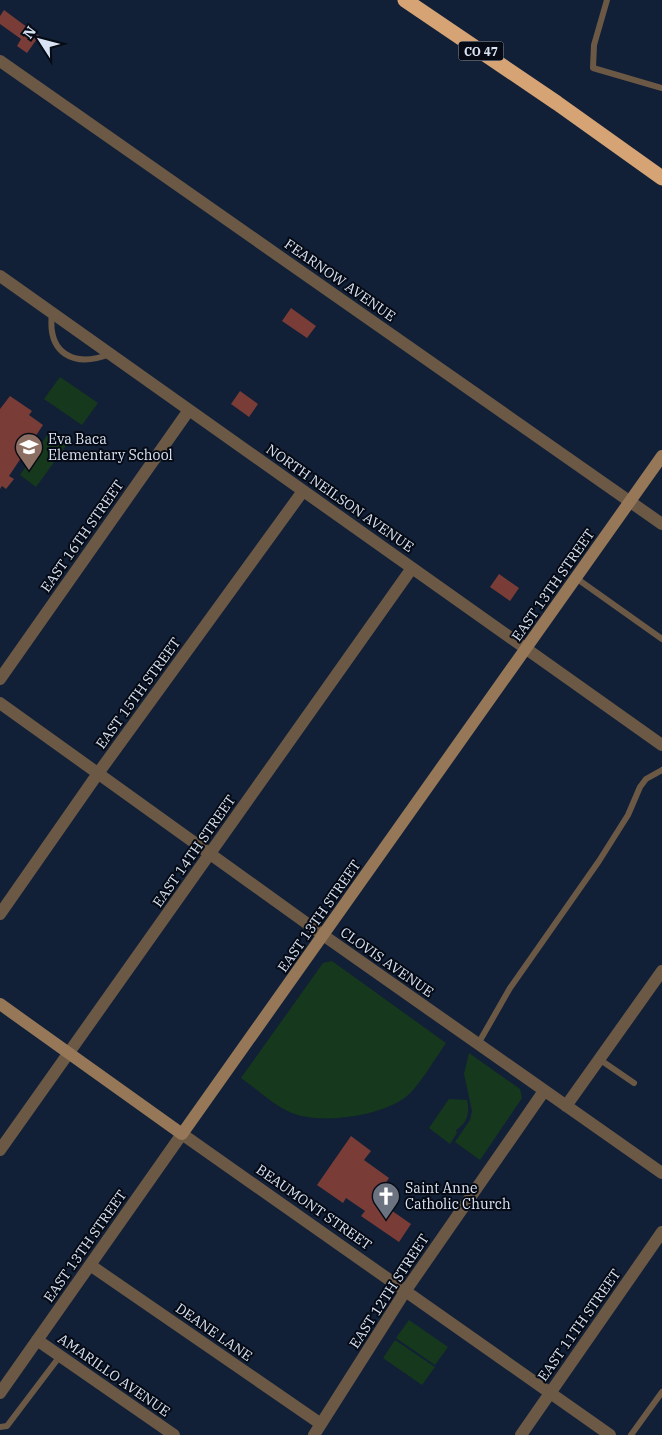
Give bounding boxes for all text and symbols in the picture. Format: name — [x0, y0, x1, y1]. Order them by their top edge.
north arrow — [15, 15, 65, 65]
text: N — [19, 23, 40, 42]
road number: CO 47 — [458, 41, 504, 60]
street label: FEARNOW AVENUE — [281, 235, 399, 325]
place label: Eva Baca Elementary School — [48, 430, 173, 464]
school or university icon: Eva Baca Elementary School — [14, 432, 44, 471]
street label: NORTH NEILSON AVENUE — [263, 440, 417, 556]
street label: EAST 16TH STREET — [37, 476, 127, 596]
street label: EAST 13TH STREET — [508, 525, 598, 645]
street label: EAST 15TH STREET — [92, 634, 184, 752]
street label: EAST 14TH STREET — [149, 791, 239, 911]
street label: EAST 13TH STREET — [274, 856, 364, 976]
street label: CLOVIS AVENUE — [337, 923, 437, 1001]
street label: BEAUMONT STREET — [253, 1160, 375, 1254]
place label: Saint Anne Catholic Church — [405, 1179, 511, 1213]
church icon: Saint Anne Catholic Church — [371, 1181, 401, 1220]
street label: EAST 13TH STREET — [40, 1186, 130, 1306]
street label: EAST 12TH STREET — [345, 1230, 433, 1352]
street label: EAST 11TH STREET — [534, 1265, 624, 1385]
street label: DEANE LANE — [172, 1299, 256, 1365]
street label: AMARILLO AVENUE — [54, 1330, 174, 1420]

